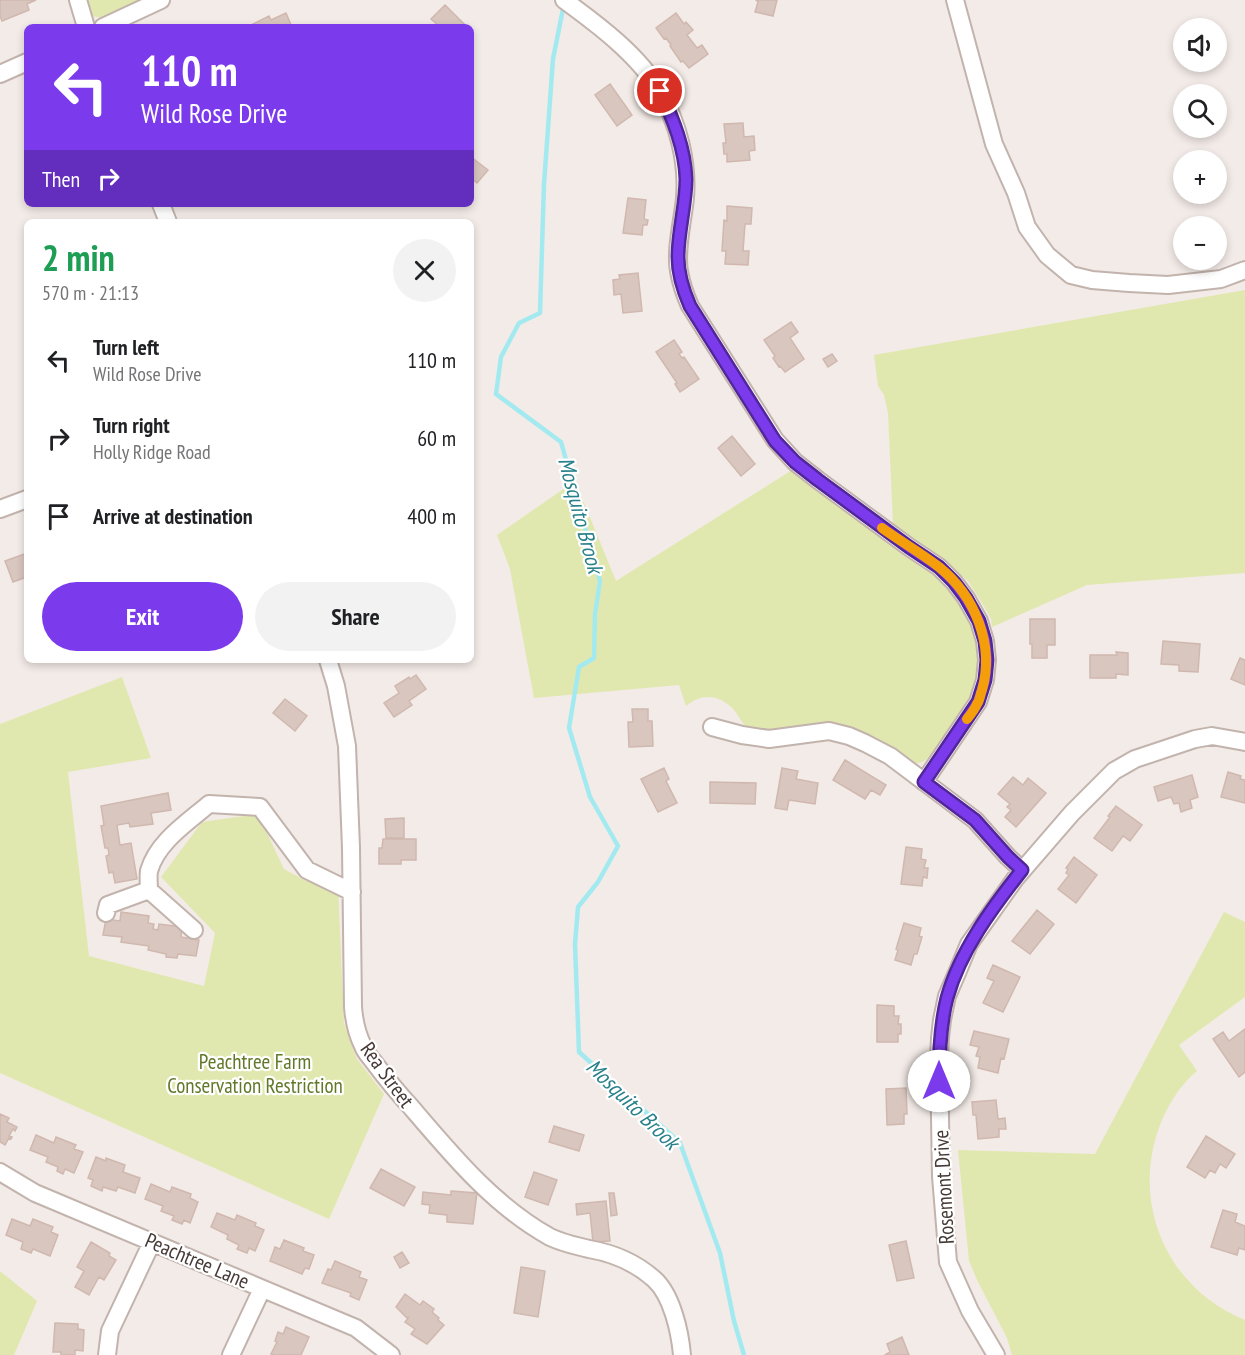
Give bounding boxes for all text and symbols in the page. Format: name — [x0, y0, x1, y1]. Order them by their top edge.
map controls — [1173, 18, 1227, 270]
button: sound — [1173, 18, 1227, 72]
text: 110 m — [141, 43, 238, 98]
icon: left — [42, 48, 120, 126]
pin — [634, 65, 685, 116]
icon: arrive — [643, 74, 676, 107]
button: search — [1173, 84, 1227, 138]
text: Wild Rose Drive — [141, 96, 287, 130]
button: + — [1173, 150, 1227, 204]
icon: right — [92, 162, 125, 195]
text: Then — [42, 165, 80, 193]
button: − — [1173, 216, 1227, 270]
text: 2 min — [42, 234, 115, 281]
button: close — [393, 239, 456, 302]
text: 570 m · 21:13 — [42, 280, 139, 306]
text: Turn left — [93, 333, 159, 361]
icon: left — [42, 344, 75, 377]
text: 110 m — [407, 346, 456, 374]
text: Wild Rose Drive — [93, 361, 201, 387]
text: Turn right — [93, 411, 170, 439]
icon: right — [42, 422, 75, 455]
text: 60 m — [417, 424, 456, 452]
text: Holly Ridge Road — [93, 439, 211, 465]
water label: Mosquito Brook — [552, 454, 611, 578]
icon: arrive — [42, 500, 75, 533]
text: Arrive at destination — [93, 502, 253, 530]
text: 400 m — [407, 502, 456, 530]
button: Exit — [42, 582, 243, 651]
button: Share — [255, 582, 456, 651]
street label: Rea Street — [355, 1037, 420, 1113]
park label: Peachtree Farm Conservation Restriction — [167, 1048, 343, 1099]
position arrow — [907, 1049, 971, 1113]
water label: Mosquito Brook — [581, 1053, 687, 1157]
street label: Rosemont Drive — [927, 1129, 960, 1245]
street label: Peachtree Lane — [141, 1227, 253, 1295]

